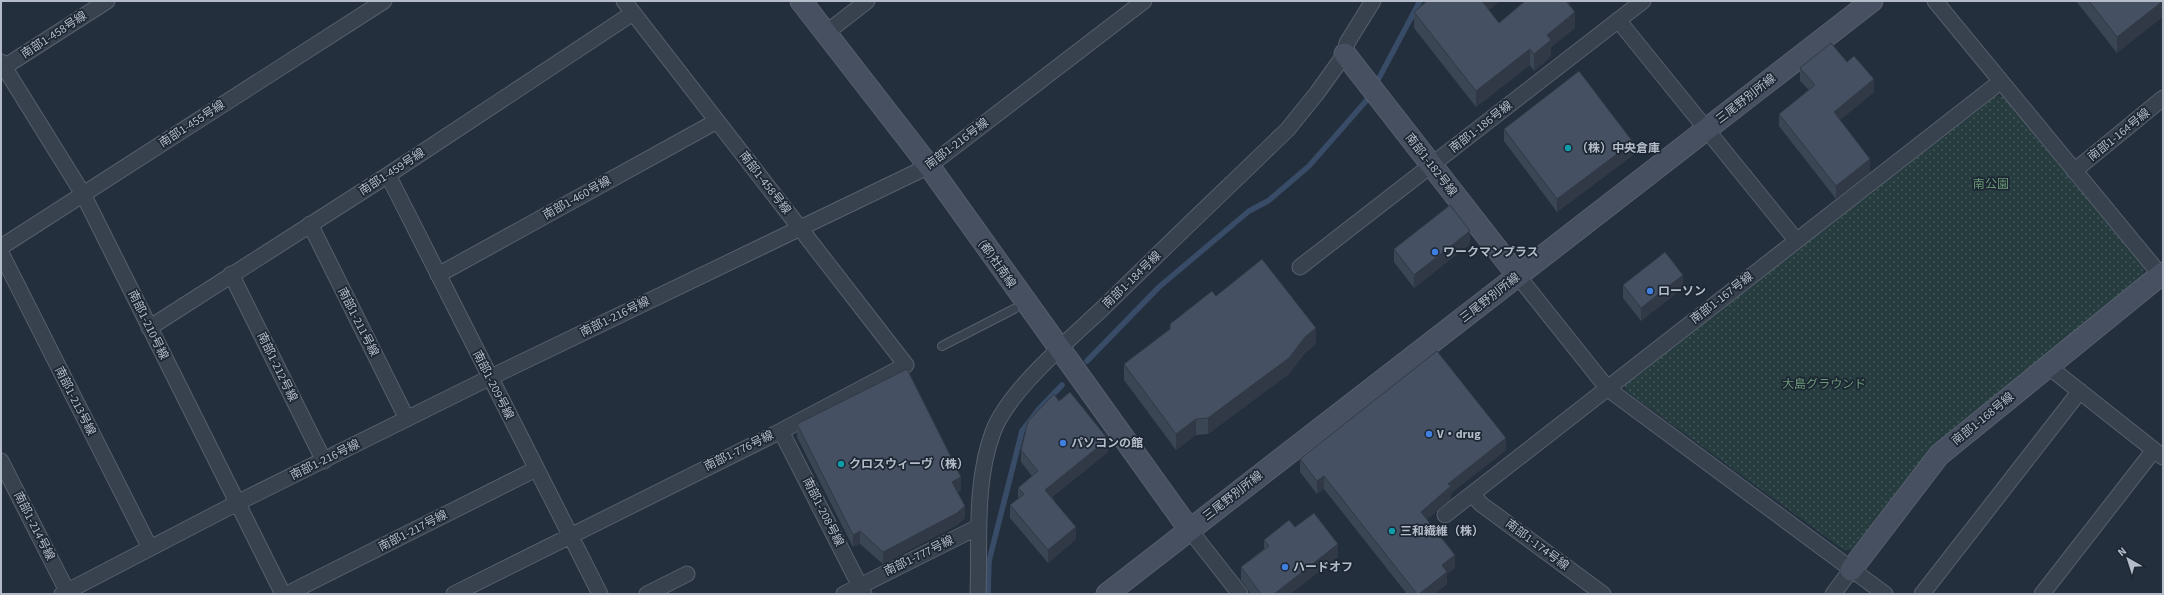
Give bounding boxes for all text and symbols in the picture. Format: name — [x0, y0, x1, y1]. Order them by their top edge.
street label: 南部1-458号線 — [18, 7, 90, 63]
street label: 三尾野別所線 — [1712, 70, 1780, 128]
street label: 南部1-455号線 — [156, 96, 228, 152]
street label: 南部1-186号線 — [1446, 97, 1516, 157]
street label: 南部1-164号線 — [2084, 105, 2154, 165]
street label: 南部1-216号線 — [922, 114, 992, 174]
street label: 南部1-182号線 — [1401, 130, 1461, 200]
place label: （株）中央倉庫 — [1576, 140, 1660, 157]
marker: （株）中央倉庫 — [1563, 143, 1573, 153]
street label: 南部1-459号線 — [356, 144, 428, 200]
street label: 南部1-458号線 — [735, 148, 795, 218]
street label: 南部1-460号線 — [540, 172, 614, 224]
park label: 南公園 — [1973, 176, 2009, 193]
street label: (都)社南線 — [974, 236, 1020, 292]
place label: ワークマンプラス — [1443, 244, 1538, 261]
marker: ワークマンプラス — [1430, 247, 1440, 257]
street label: 南部1-184号線 — [1099, 248, 1165, 312]
street label: 南部1-167号線 — [1687, 268, 1757, 328]
street label: 三尾野別所線 — [1456, 269, 1524, 327]
place label: ローソン — [1658, 283, 1706, 300]
street label: 南部1-211号線 — [333, 284, 383, 360]
marker: ローソン — [1645, 286, 1655, 296]
street label: 南部1-210号線 — [124, 287, 172, 363]
street label: 南部1-216号線 — [577, 293, 653, 341]
street label: 南部1-212号線 — [253, 329, 301, 405]
street label: 南部1-209号線 — [468, 347, 518, 423]
street label: 南部1-213号線 — [50, 363, 100, 439]
park label: 大島グラウンド — [1782, 376, 1866, 393]
street label: 南部1-168号線 — [1948, 389, 2018, 449]
place label: V・drug — [1436, 426, 1481, 443]
street label: 南部1-776号線 — [701, 427, 777, 475]
marker: V・drug — [1424, 429, 1434, 439]
place label: パソコンの館 — [1071, 435, 1143, 452]
street label: 南部1-216号線 — [287, 436, 363, 484]
marker: パソコンの館 — [1058, 438, 1068, 448]
place label: クロスウィーヴ（株） — [849, 456, 969, 473]
marker: クロスウィーヴ（株） — [836, 459, 846, 469]
street label: 三尾野別所線 — [1199, 467, 1267, 525]
street label: 南部1-208号線 — [798, 474, 848, 550]
street label: 南部1-214号線 — [9, 488, 59, 564]
street label: 南部1-217号線 — [375, 506, 451, 556]
street label: 南部1-174号線 — [1502, 515, 1572, 575]
place label: 三和繊維（株） — [1400, 523, 1484, 540]
marker: 三和繊維（株） — [1387, 526, 1397, 536]
street label: 南部1-777号線 — [881, 532, 957, 580]
north arrow — [2108, 539, 2148, 579]
text: N — [2114, 543, 2130, 560]
place label: ハードオフ — [1293, 559, 1353, 576]
marker: ハードオフ — [1280, 562, 1290, 572]

